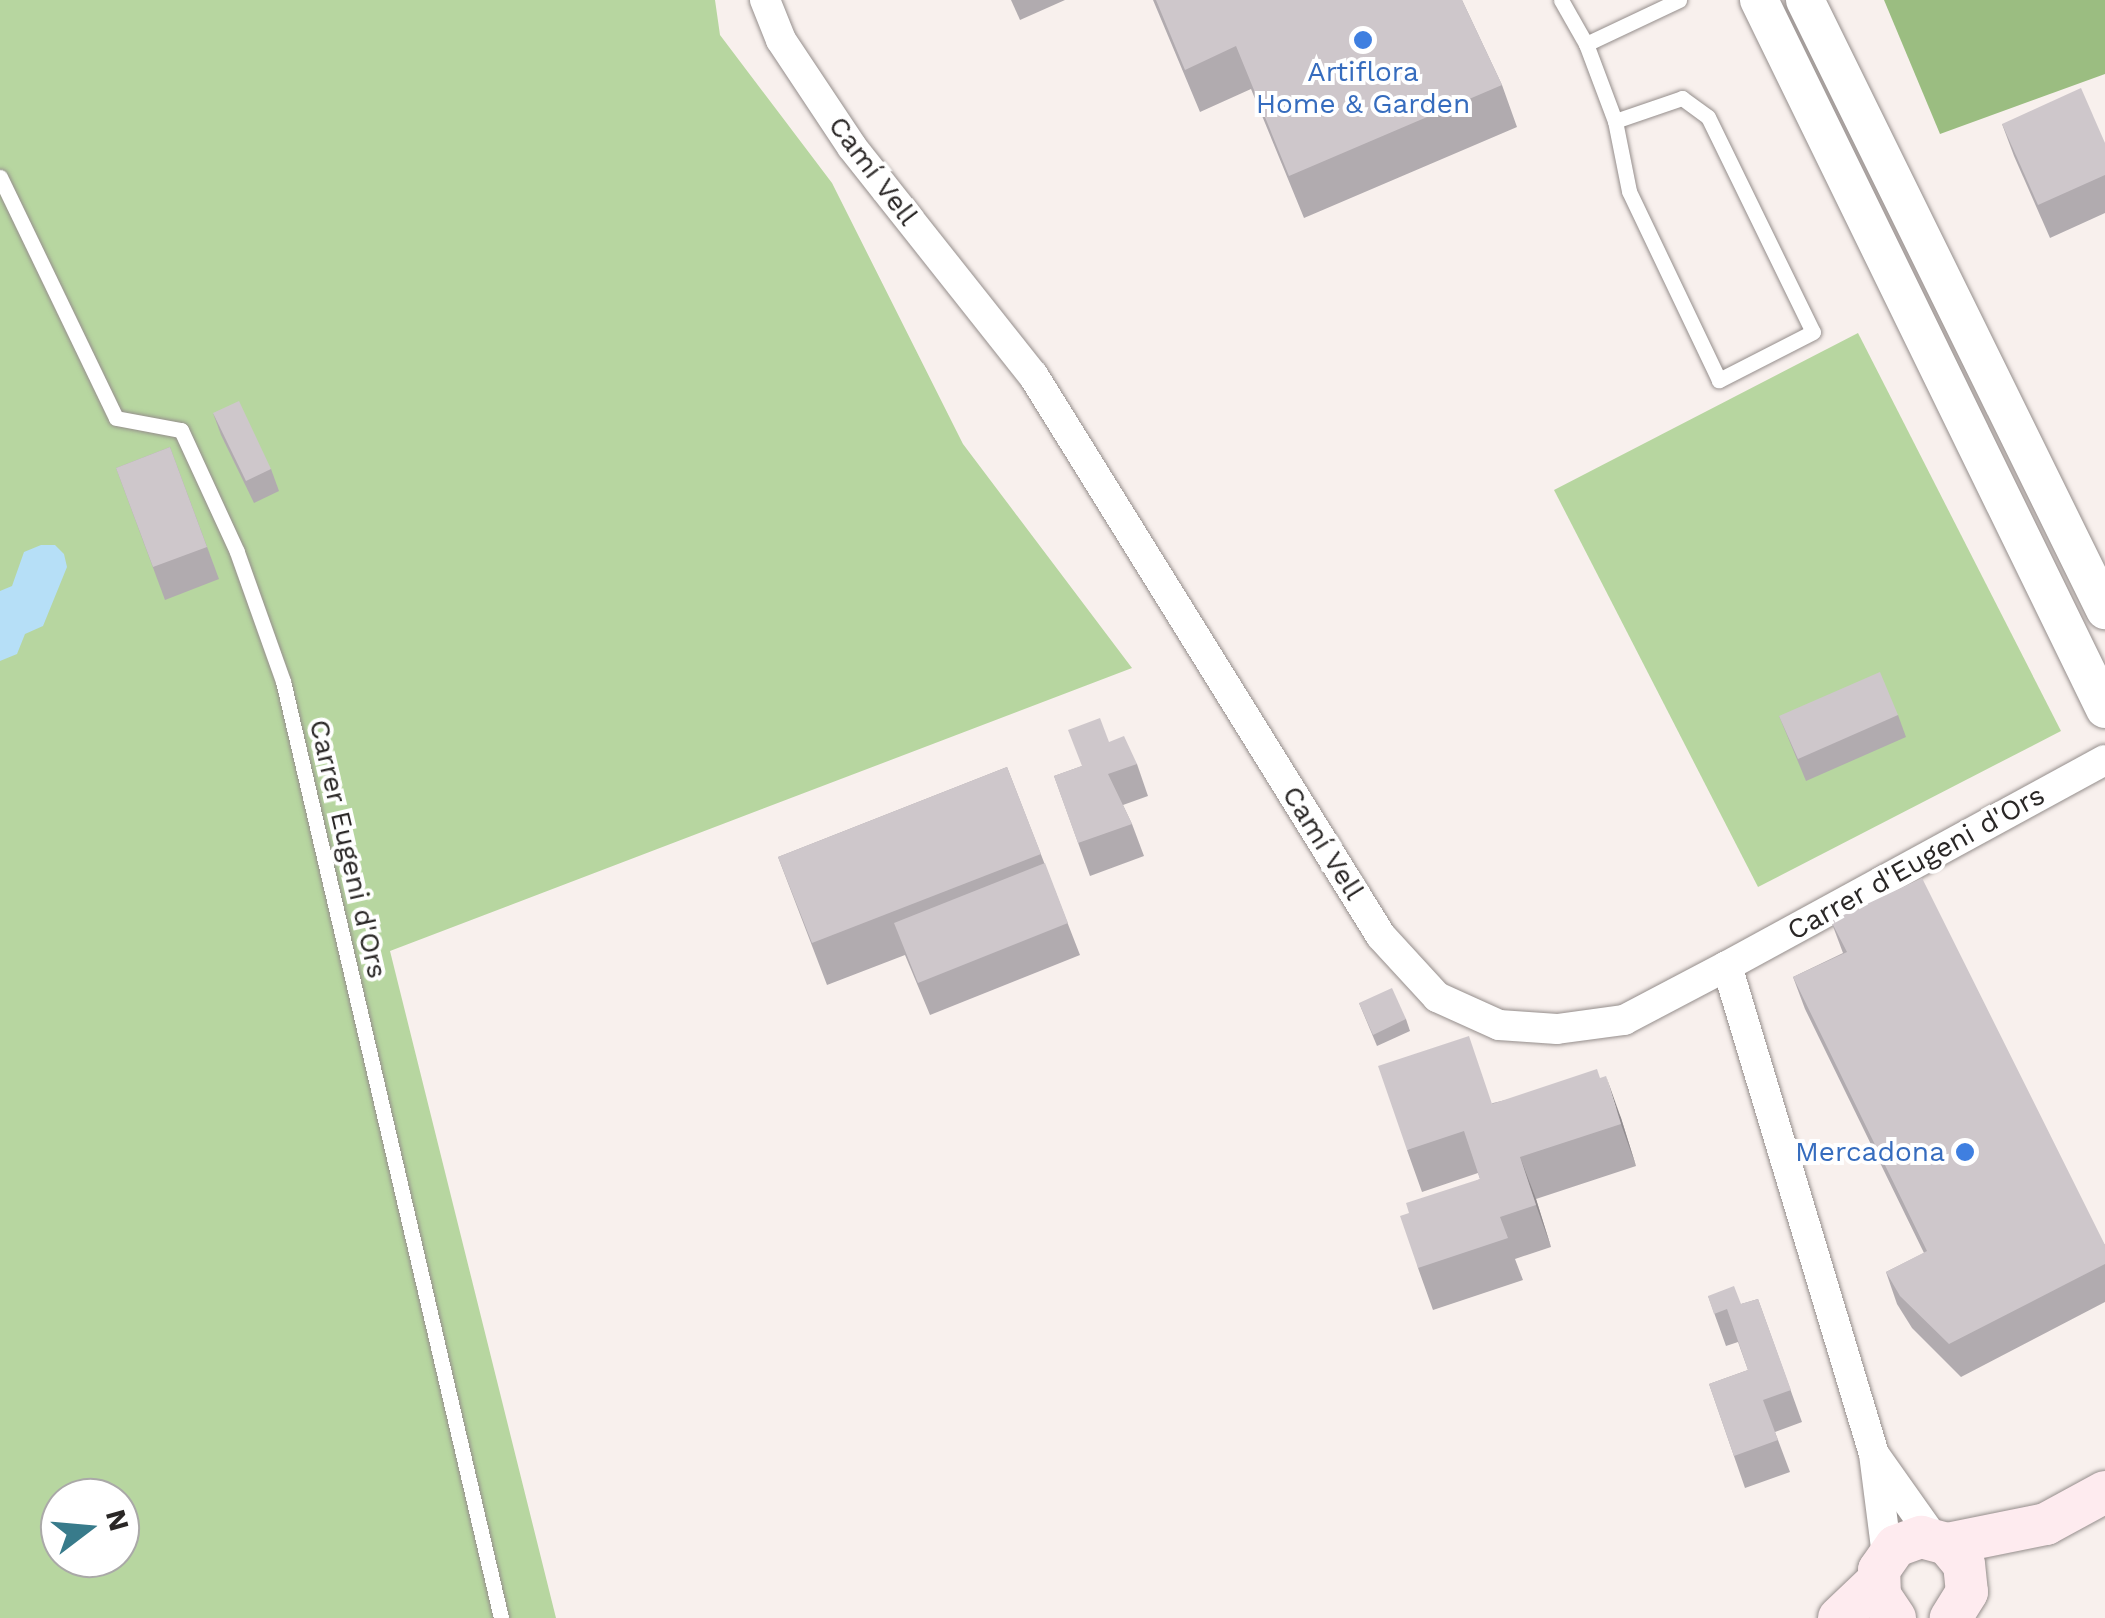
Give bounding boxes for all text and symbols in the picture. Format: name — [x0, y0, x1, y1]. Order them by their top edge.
marker: Artiflora Home & Garden — [1352, 29, 1374, 51]
place label: Artiflora Home & Garden — [1256, 55, 1470, 121]
street label: Camí Vell — [821, 109, 925, 233]
street label: Carrer Eugeni d'Ors — [302, 716, 394, 982]
street label: Carrer d'Eugeni d'Ors — [1781, 778, 2051, 948]
street label: Camí Vell — [1275, 779, 1371, 907]
place label: Mercadona — [1795, 1135, 1945, 1169]
marker: Mercadona — [1954, 1141, 1976, 1163]
north arrow — [40, 1478, 140, 1578]
text: N — [99, 1506, 136, 1535]

